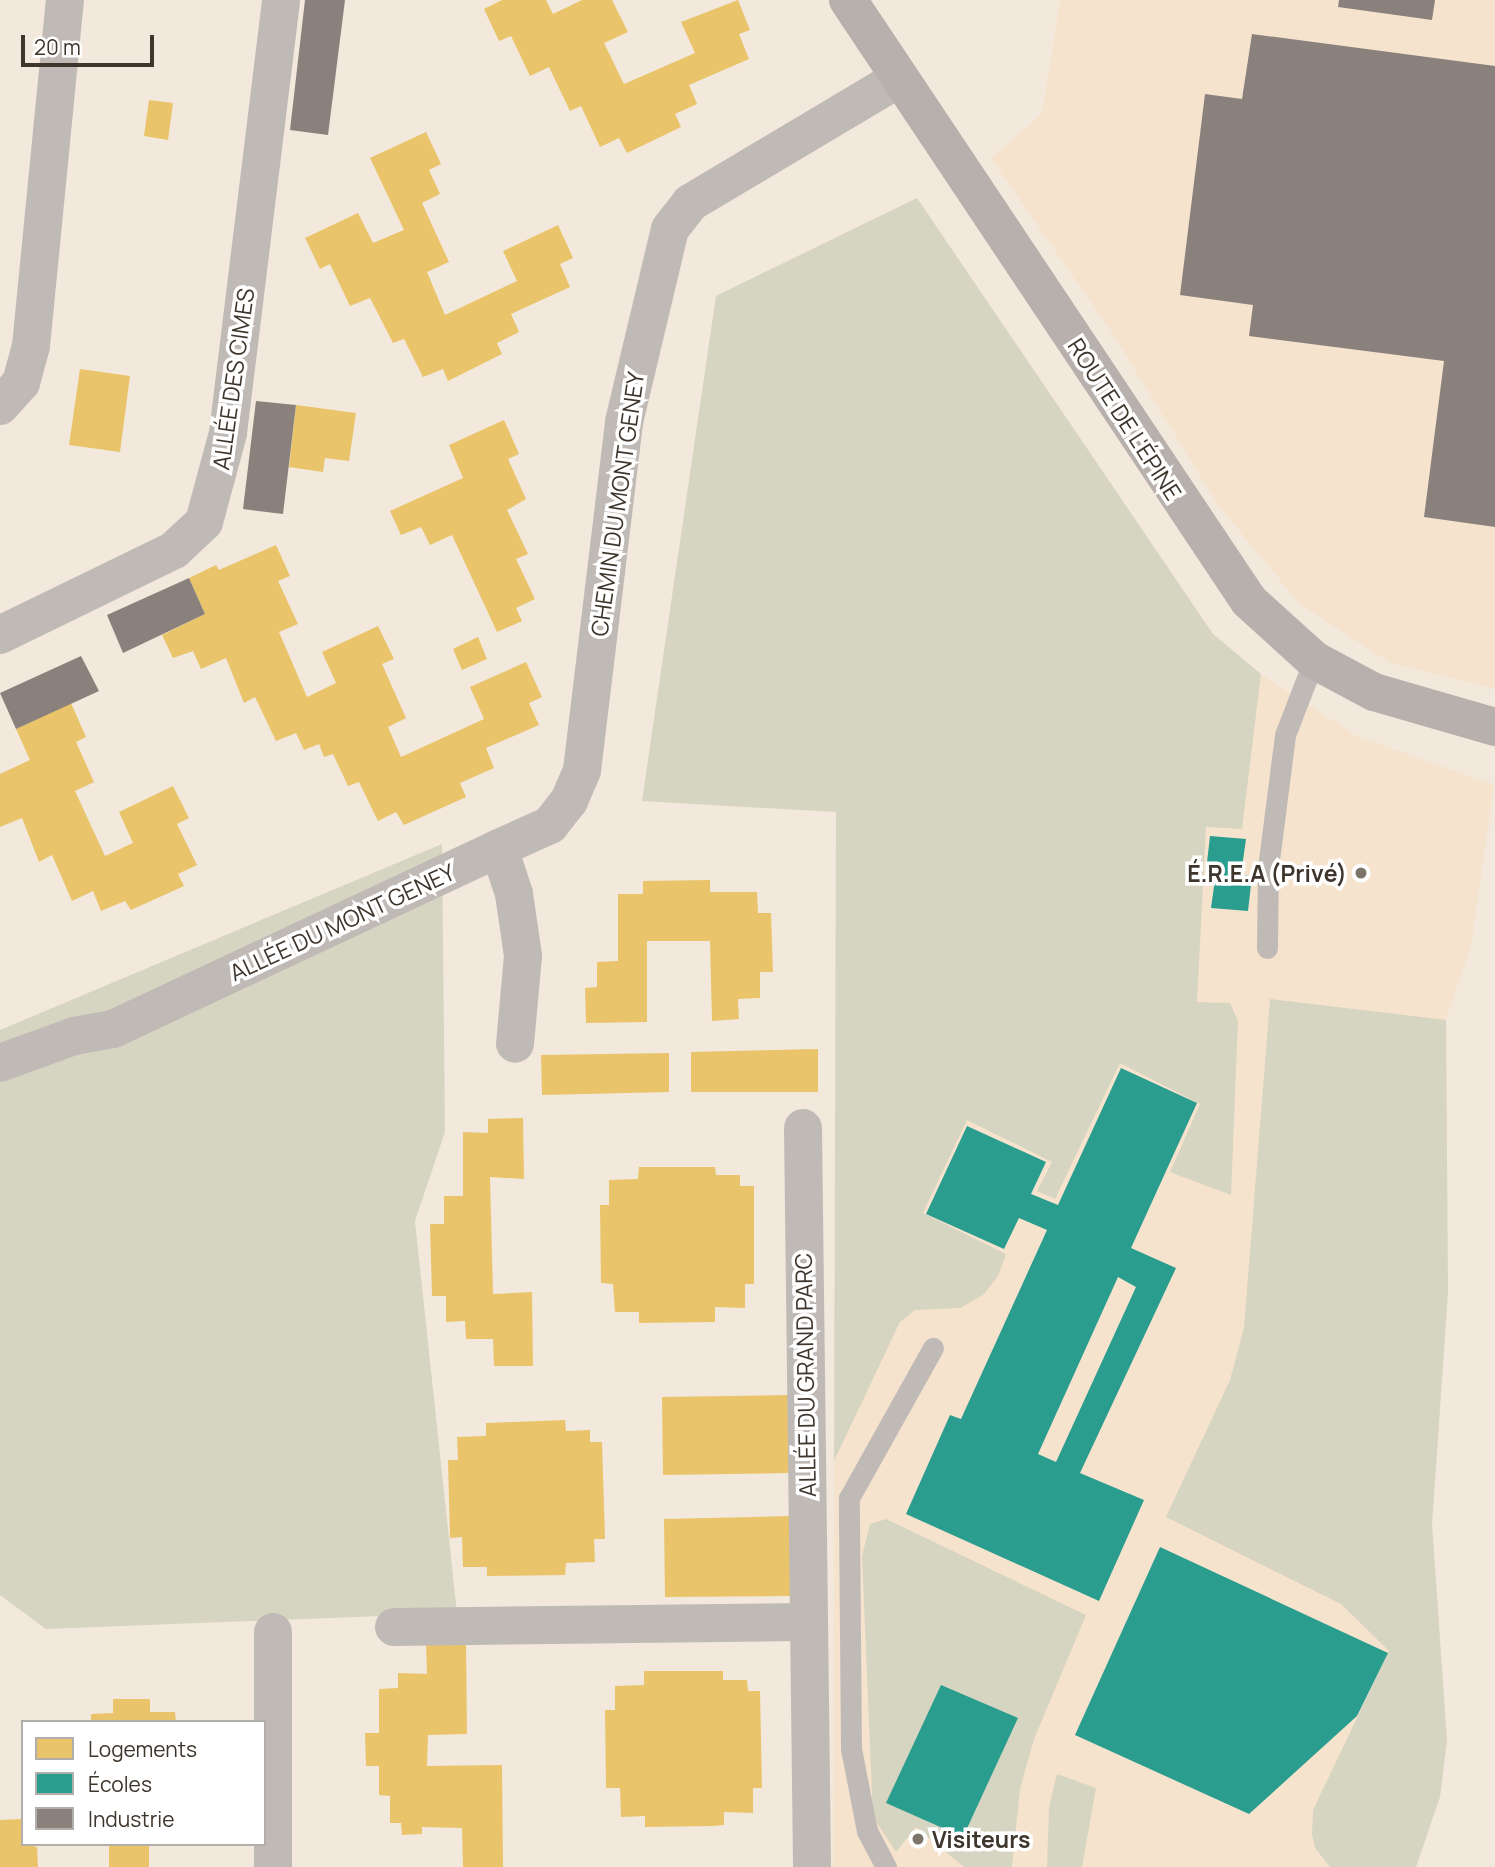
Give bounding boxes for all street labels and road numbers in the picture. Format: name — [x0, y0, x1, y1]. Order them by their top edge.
street label: ALLÉE DES CIMES — [207, 286, 259, 472]
street label: ROUTE DE L'ÉPINE — [1063, 333, 1187, 505]
street label: CHEMIN DU MONT GENEY — [585, 370, 649, 638]
street label: ALLÉE DU MONT GENEY — [225, 857, 459, 987]
street label: ALLÉE DU GRAND PARC — [789, 1253, 821, 1497]

